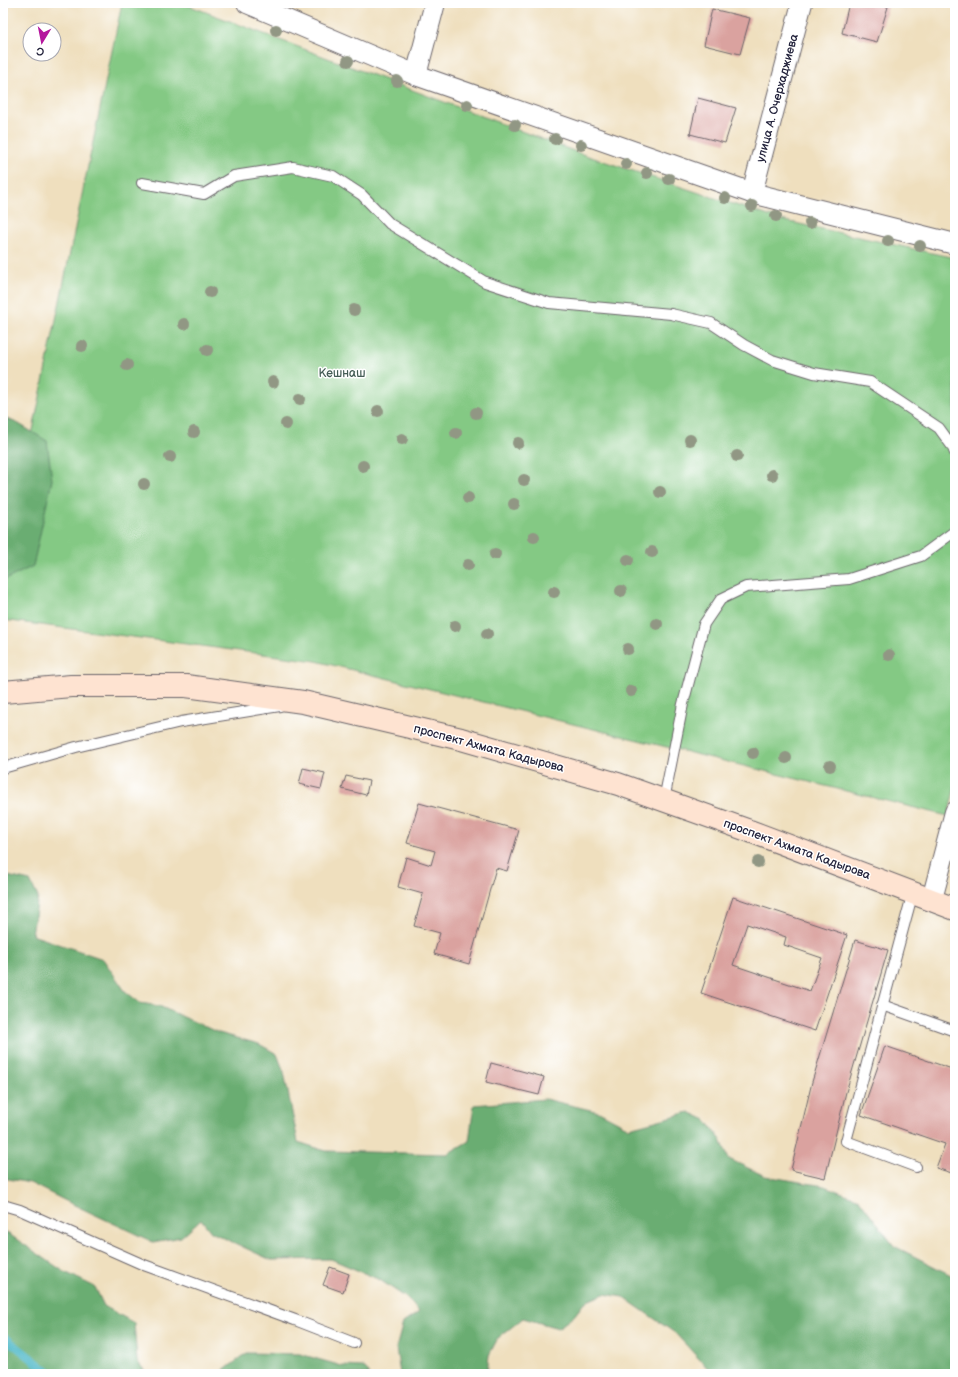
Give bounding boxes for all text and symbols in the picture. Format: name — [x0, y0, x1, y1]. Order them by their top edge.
north arrow — [22, 22, 62, 62]
street label: улица А. Очерхаджиева — [753, 32, 802, 164]
text: С — [35, 44, 45, 58]
park label: Кешнаш — [319, 366, 365, 381]
street label: проспект Ахмата Кадырова — [412, 721, 566, 776]
street label: проспект Ахмата Кадырова — [721, 816, 872, 883]

